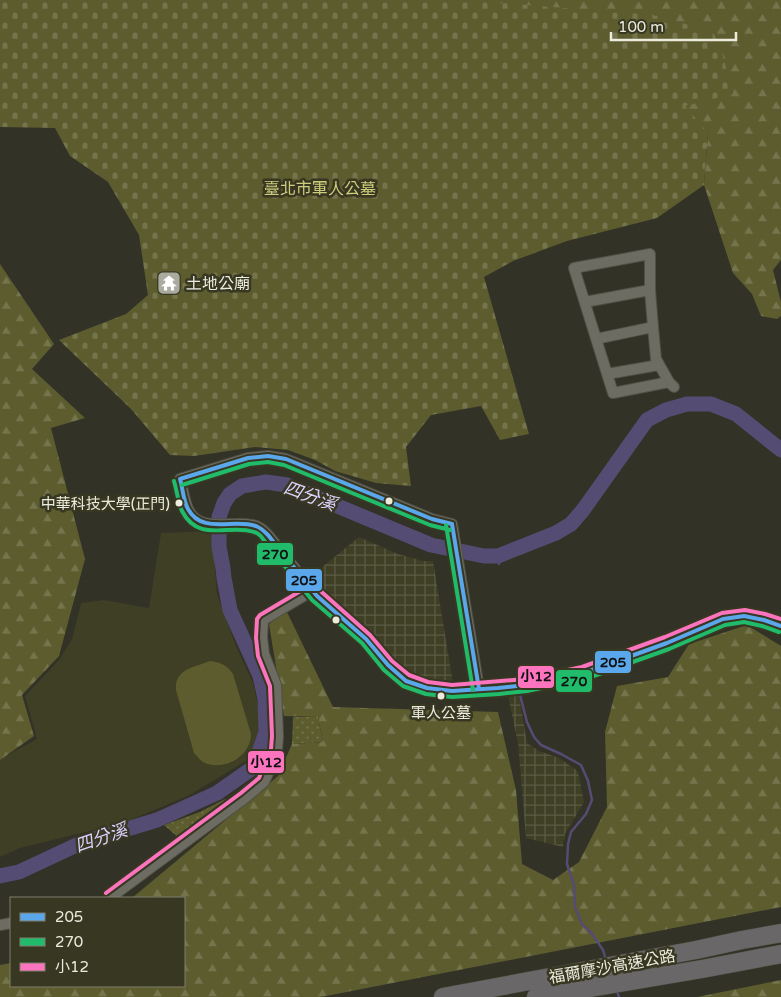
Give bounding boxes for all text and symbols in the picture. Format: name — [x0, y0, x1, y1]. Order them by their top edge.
scale bar — [611, 10, 736, 42]
text: 100 m — [618, 18, 664, 36]
park label: 臺北市軍人公墓 — [264, 179, 376, 199]
temple icon: 土地公廟 — [156, 270, 182, 296]
place label: 土地公廟 — [186, 274, 250, 294]
water label: 四分溪 — [281, 476, 342, 517]
place label: 中華科技大學(正門) — [41, 495, 170, 513]
unlabelled marker — [384, 496, 394, 506]
marker: 中華科技大學(正門) — [174, 498, 184, 508]
line badge: 270 — [256, 542, 294, 566]
text: 270 — [262, 546, 288, 563]
line badge: 205 — [285, 568, 323, 592]
text: 205 — [291, 572, 317, 589]
unlabelled marker — [331, 615, 341, 625]
line badge: 205 — [594, 650, 632, 674]
text: 205 — [600, 654, 626, 671]
line badge: 小12 — [517, 665, 555, 689]
text: 小12 — [520, 668, 552, 685]
line badge: 270 — [555, 669, 593, 693]
text: 270 — [561, 673, 587, 690]
marker: 軍人公墓 — [436, 691, 446, 701]
place label: 軍人公墓 — [411, 704, 471, 722]
line badge: 小12 — [247, 750, 285, 774]
text: 小12 — [250, 754, 282, 771]
water label: 四分溪 — [72, 818, 133, 857]
legend — [10, 897, 185, 987]
text: 205 — [55, 908, 83, 926]
text: 270 — [55, 933, 83, 951]
street label: 福爾摩沙高速公路 — [547, 946, 677, 988]
text: 小12 — [55, 958, 89, 976]

